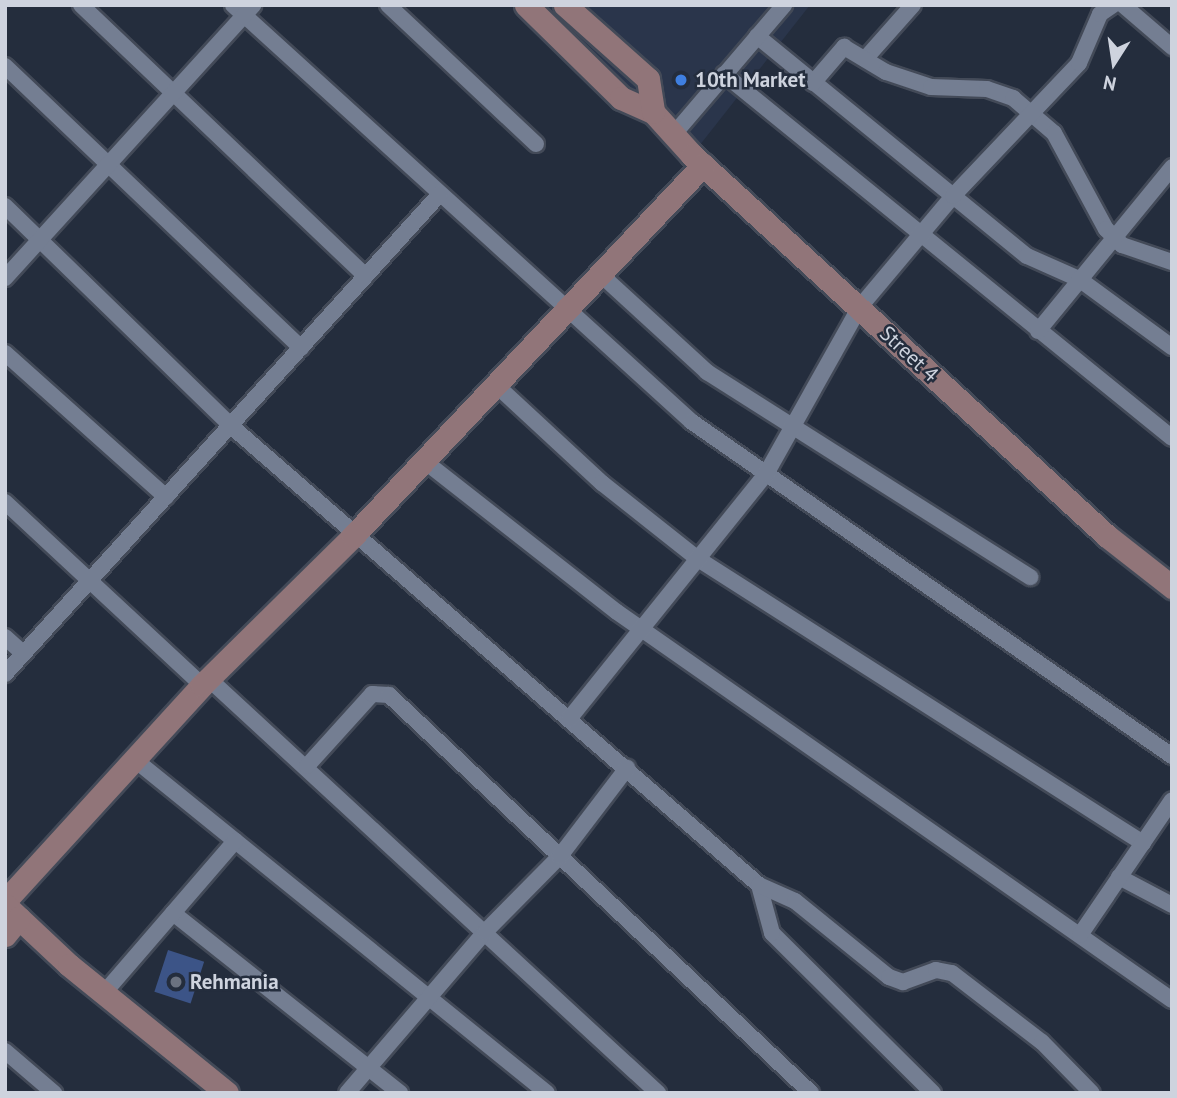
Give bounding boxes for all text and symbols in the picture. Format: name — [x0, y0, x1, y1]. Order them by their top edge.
north arrow — [1079, 28, 1149, 98]
place label: 10th Market — [695, 67, 806, 93]
text: N — [1101, 71, 1118, 97]
marker: 10th Market — [673, 72, 689, 88]
street label: Street 4 — [875, 321, 943, 387]
place label: Rehmania — [190, 969, 279, 995]
marker: Rehmania — [168, 974, 184, 990]

